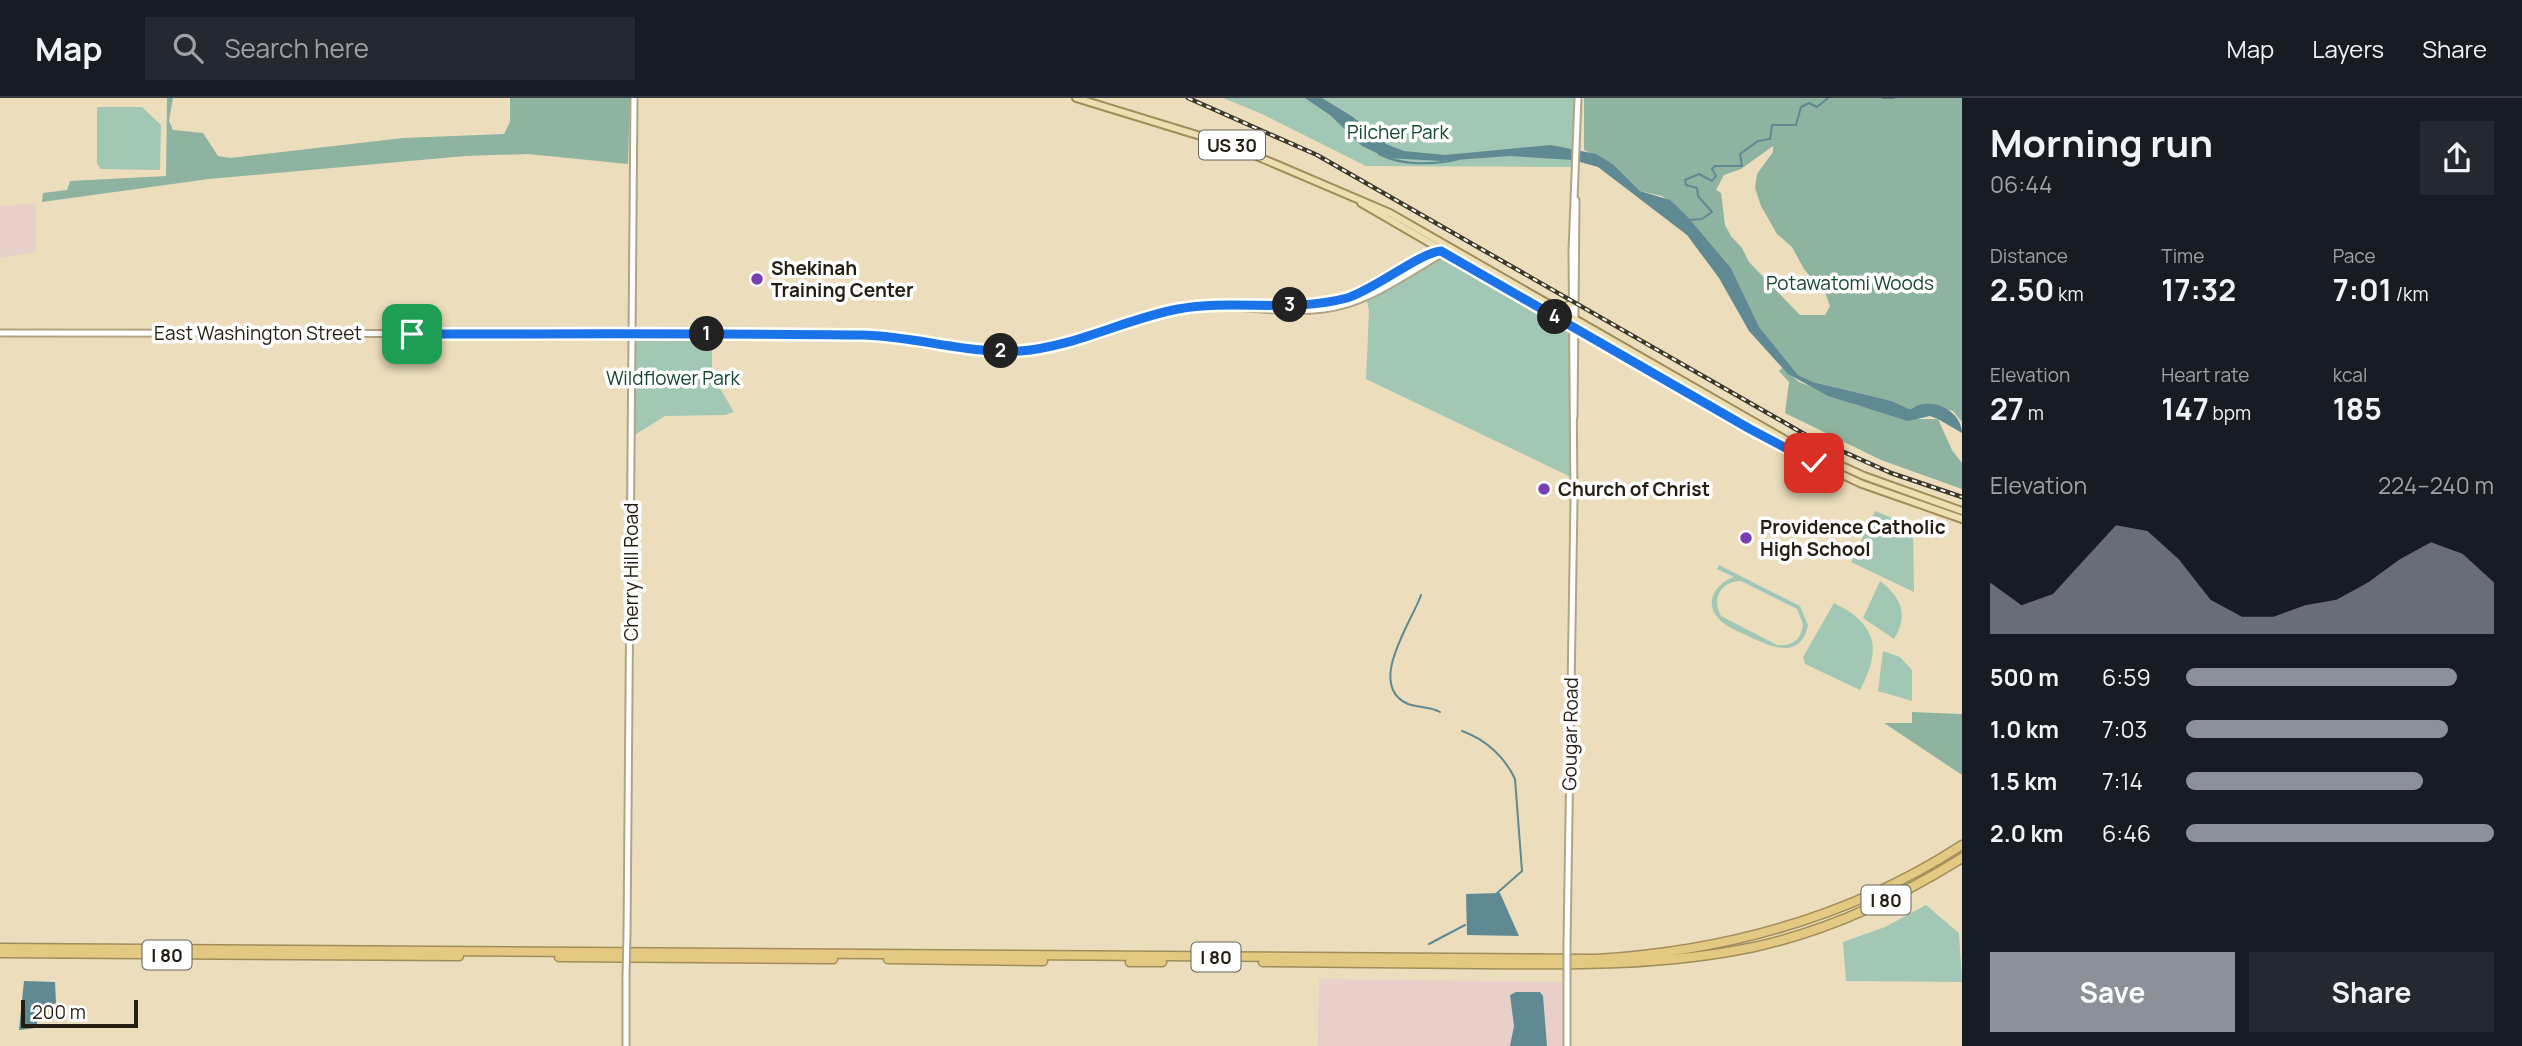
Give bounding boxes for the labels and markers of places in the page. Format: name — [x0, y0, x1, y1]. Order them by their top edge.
place label: Shekinah Training Center — [771, 255, 914, 303]
marker: Shekinah Training Center — [749, 271, 765, 287]
pin: 3 — [1272, 288, 1308, 322]
pin: 4 — [1538, 300, 1572, 334]
pin — [382, 304, 442, 364]
pin: 1 — [690, 316, 724, 352]
pin: 2 — [984, 334, 1018, 368]
pin — [1784, 433, 1844, 493]
place label: Church of Christ — [1558, 476, 1710, 502]
marker: Church of Christ — [1536, 481, 1552, 497]
place label: Providence Catholic High School — [1760, 514, 1946, 562]
marker: Providence Catholic High School — [1738, 530, 1754, 546]

